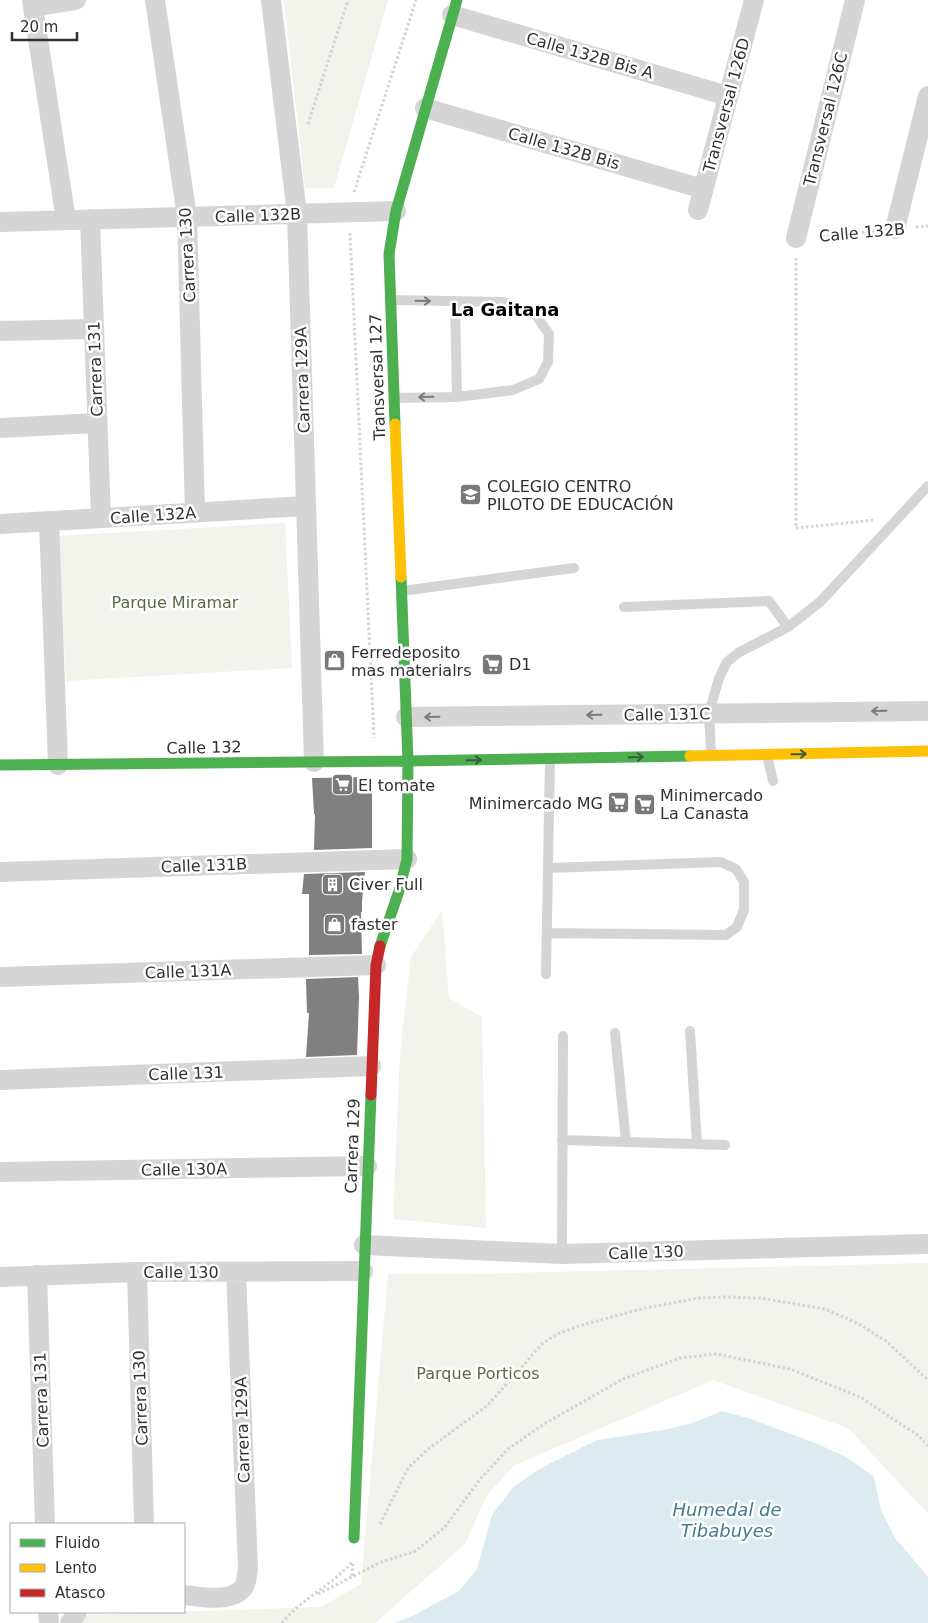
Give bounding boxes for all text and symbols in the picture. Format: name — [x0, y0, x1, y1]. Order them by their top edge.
scale bar — [12, 10, 78, 42]
text: 20 m — [20, 18, 58, 36]
street label: Calle 132B Bis A — [524, 28, 656, 83]
street label: Transversal 126D — [699, 36, 754, 176]
street label: Transversal 126C — [799, 50, 851, 189]
street label: Calle 132B Bis — [506, 123, 622, 173]
street label: Calle 132B — [215, 204, 301, 227]
street label: Carrera 130 — [176, 207, 199, 303]
street label: Calle 132B — [818, 219, 906, 246]
one-way arrow — [414, 296, 430, 305]
district label: La Gaitana — [451, 299, 559, 320]
street label: Transversal 127 — [366, 313, 389, 441]
street label: Carrera 131 — [84, 321, 107, 417]
street label: Carrera 129A — [291, 326, 314, 433]
one-way arrow — [418, 392, 434, 402]
place label: COLEGIO CENTRO PILOTO DE EDUCACIÓN — [487, 477, 674, 514]
school or university icon: COLEGIO CENTRO PILOTO DE EDUCACIÓN — [459, 483, 483, 507]
street label: Calle 132A — [109, 503, 197, 528]
park label: Parque Miramar — [112, 593, 239, 612]
place label: Ferredeposito mas materialrs — [351, 643, 472, 680]
shop icon: Ferredeposito mas materialrs — [323, 649, 347, 673]
supermarket icon: D1 — [481, 652, 505, 676]
place label: D1 — [509, 655, 532, 674]
street label: Calle 131C — [624, 704, 710, 725]
one-way arrow — [872, 706, 888, 716]
one-way arrow — [587, 710, 603, 720]
one-way arrow — [424, 712, 440, 722]
street label: Calle 132 — [166, 737, 242, 758]
one-way arrow — [790, 749, 807, 759]
one-way arrow — [628, 752, 644, 761]
one-way arrow — [466, 755, 482, 765]
supermarket icon: El tomate — [330, 773, 354, 797]
place label: El tomate — [358, 776, 435, 795]
place label: Minimercado La Canasta — [660, 786, 763, 823]
supermarket icon: Minimercado MG — [607, 791, 631, 815]
supermarket icon: Minimercado La Canasta — [632, 792, 656, 816]
place label: Minimercado MG — [469, 794, 603, 813]
street label: Calle 131B — [161, 854, 247, 877]
building icon: Civer Full — [321, 872, 345, 896]
place label: Civer Full — [349, 875, 423, 894]
shop icon: faster — [323, 912, 347, 936]
place label: faster — [351, 915, 398, 934]
street label: Calle 131A — [145, 960, 232, 982]
street label: Calle 131 — [148, 1063, 224, 1084]
street label: Carrera 129 — [341, 1098, 364, 1194]
street label: Calle 130A — [141, 1159, 227, 1180]
street label: Calle 130 — [608, 1242, 684, 1263]
street label: Calle 130 — [143, 1263, 219, 1282]
street label: Carrera 130 — [129, 1350, 152, 1446]
street label: Carrera 131 — [30, 1352, 53, 1448]
park label: Parque Porticos — [416, 1364, 540, 1383]
street label: Carrera 129A — [231, 1376, 254, 1483]
water label: Humedal de Tibabuyes — [672, 1499, 782, 1541]
legend — [10, 1523, 185, 1613]
text: Fluido — [55, 1534, 100, 1552]
text: Lento — [55, 1559, 97, 1577]
text: Atasco — [55, 1584, 105, 1602]

